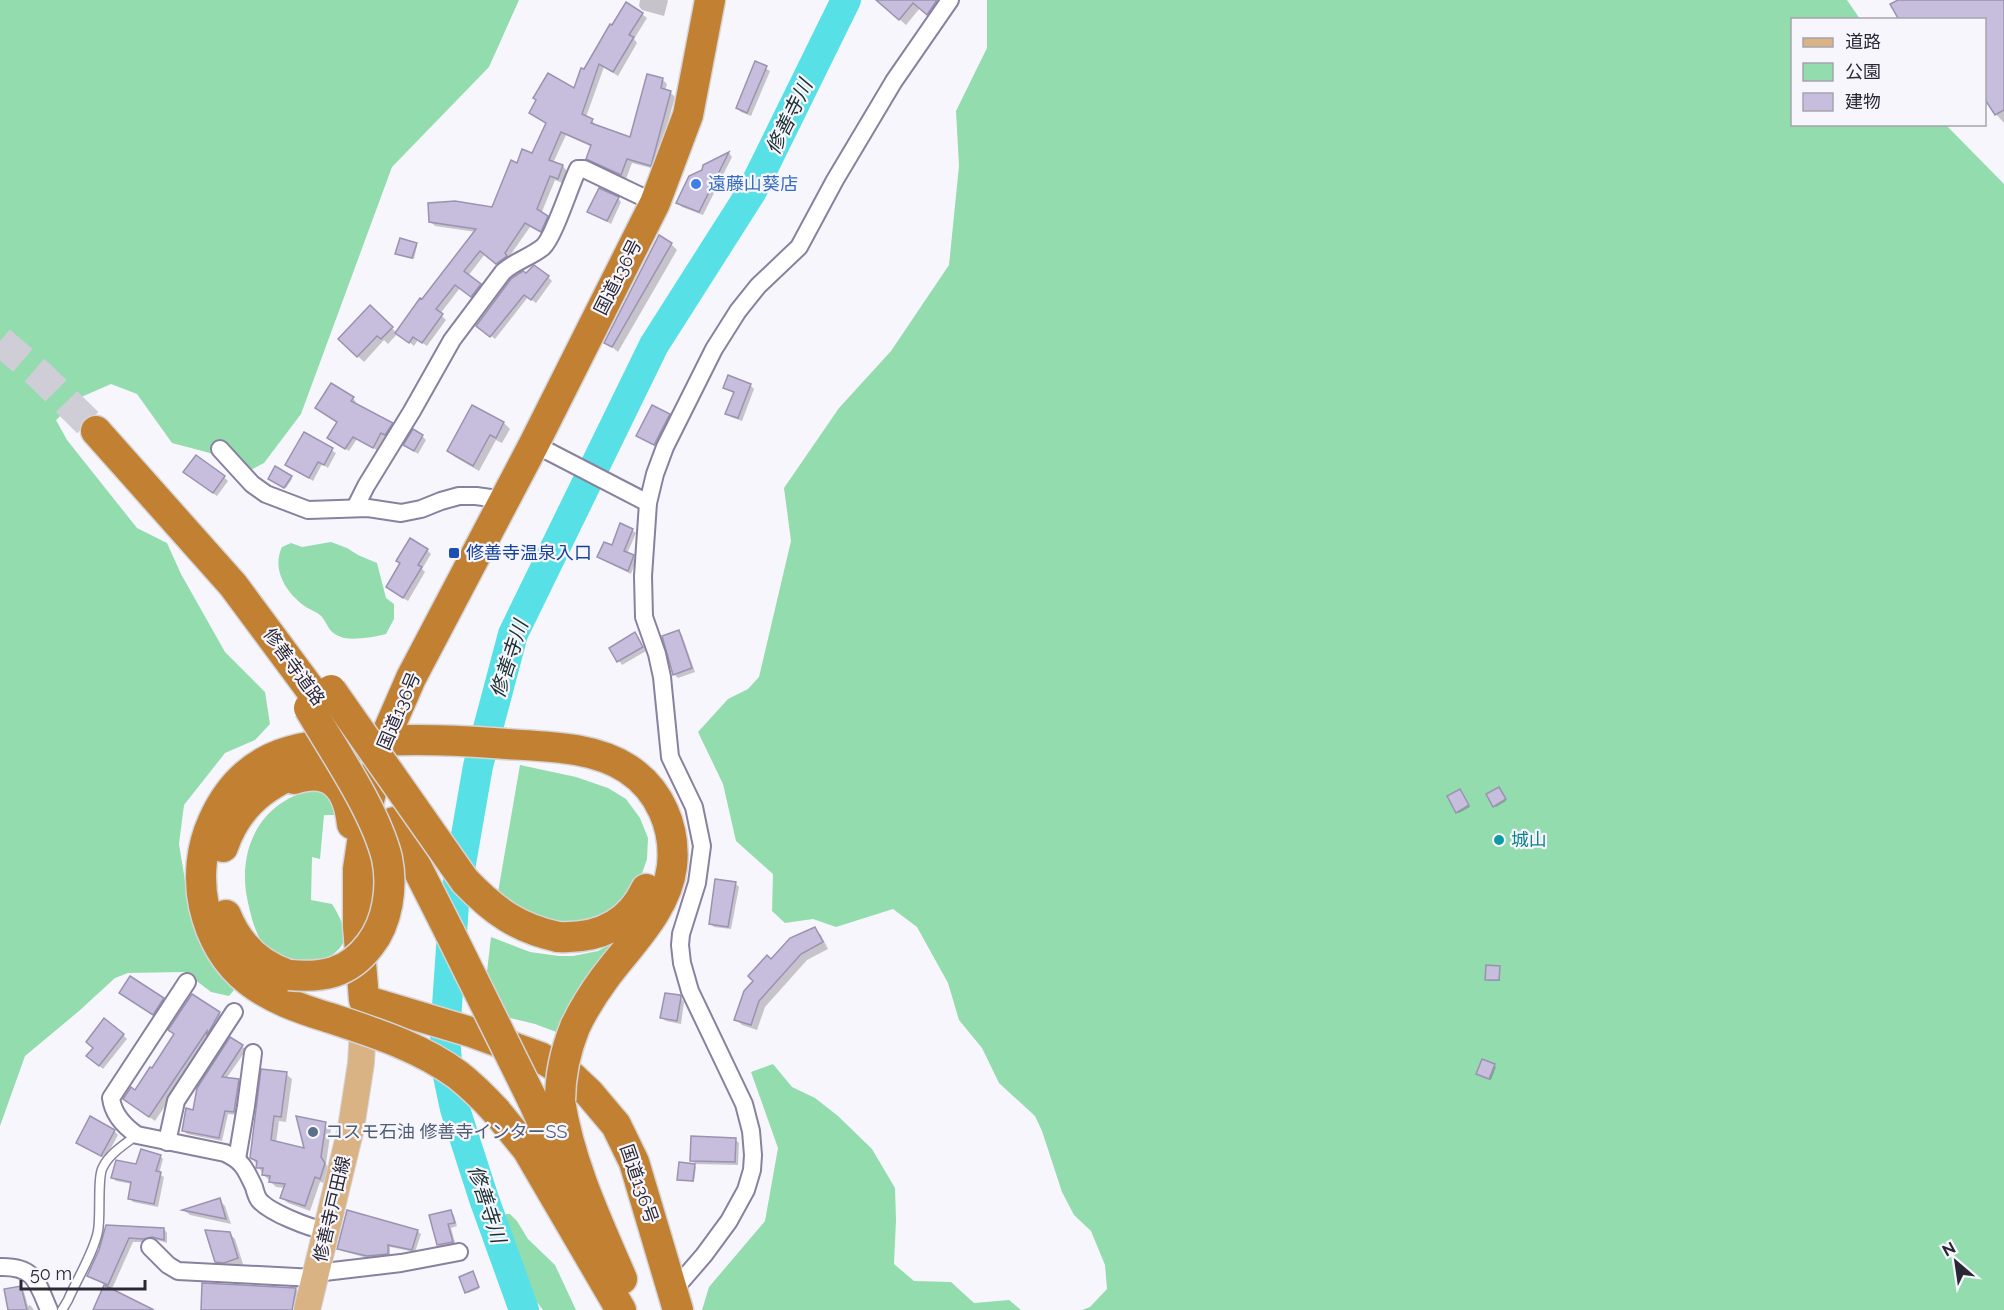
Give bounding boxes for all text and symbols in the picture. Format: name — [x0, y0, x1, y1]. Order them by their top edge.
legend — [1791, 18, 1986, 126]
text: 道路 — [1845, 31, 1881, 52]
text: 公園 — [1845, 61, 1881, 82]
water label: 修善寺川 — [761, 74, 818, 158]
text: 建物 — [1845, 91, 1881, 112]
place label: 遠藤山葵店 — [708, 173, 798, 194]
marker: 遠藤山葵店 — [689, 177, 703, 191]
street label: 国道136号 — [590, 235, 646, 318]
place label: 修善寺温泉入口 — [466, 542, 592, 563]
marker: 修善寺温泉入口 — [447, 546, 461, 560]
water label: 修善寺川 — [485, 615, 533, 701]
street label: 修善寺道路 — [259, 624, 329, 709]
street label: 国道136号 — [373, 669, 424, 753]
place label: 城山 — [1511, 829, 1547, 850]
marker: 城山 — [1492, 833, 1506, 847]
place label: コスモ石油 修善寺インターSS — [325, 1121, 568, 1142]
marker: コスモ石油 修善寺インターSS — [306, 1125, 320, 1139]
street label: 国道136号 — [616, 1142, 663, 1226]
street label: 修善寺戸田線 — [309, 1154, 354, 1264]
water label: 修善寺川 — [463, 1162, 511, 1248]
north arrow — [1926, 1232, 1986, 1292]
text: N — [1939, 1238, 1959, 1261]
scale bar — [21, 1253, 146, 1291]
text: 50 m — [30, 1263, 72, 1284]

